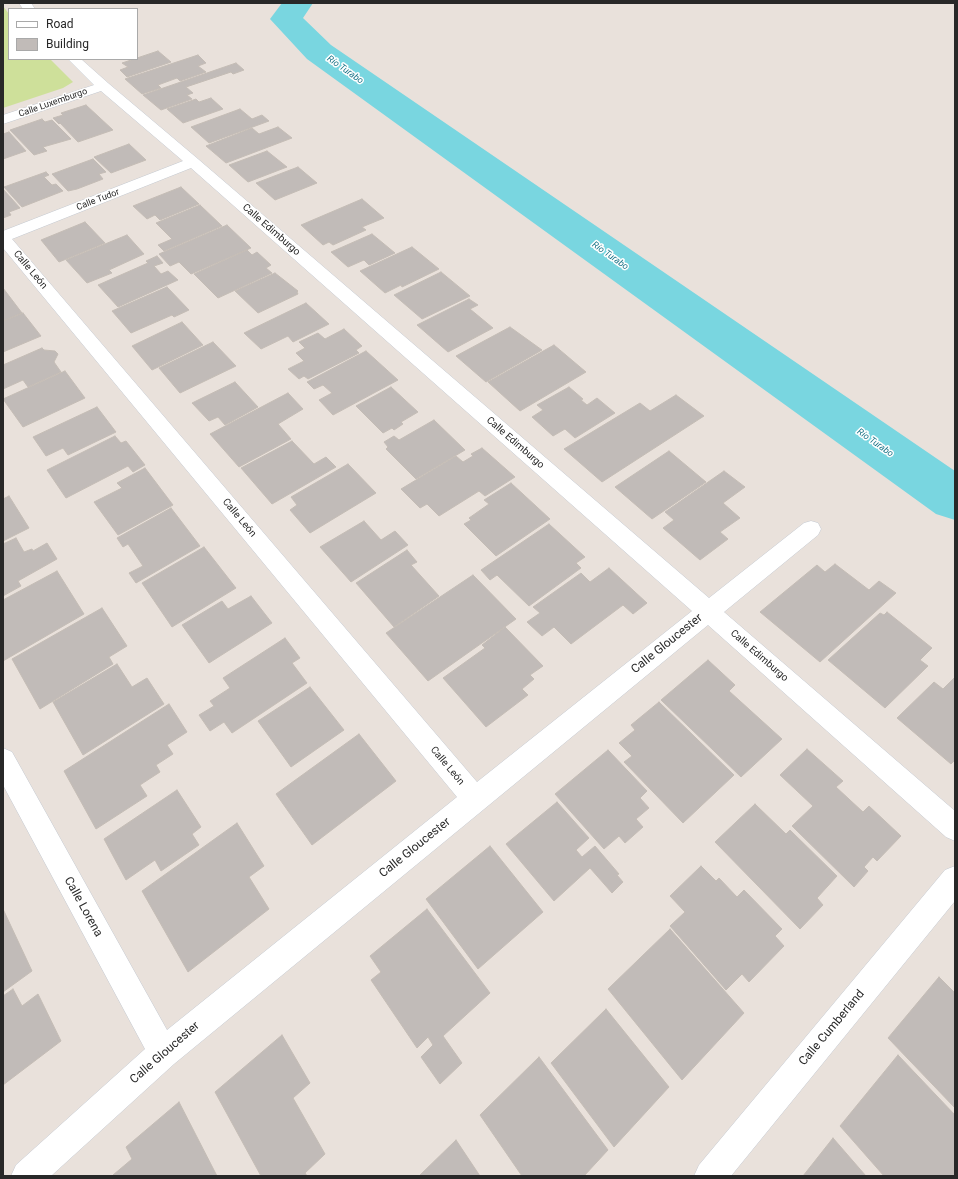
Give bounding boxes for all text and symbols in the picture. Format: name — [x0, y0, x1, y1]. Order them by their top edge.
legend — [8, 8, 138, 60]
text: Road — [46, 17, 74, 31]
text: Building — [46, 37, 89, 51]
water label: Río Turabo — [325, 54, 365, 86]
street label: Calle Luxemburgo — [17, 86, 89, 120]
street label: Calle Tudor — [75, 187, 121, 213]
street label: Calle Edimburgo — [240, 202, 302, 258]
water label: Río Turabo — [590, 240, 630, 272]
street label: Calle León — [10, 248, 50, 292]
street label: Calle Edimburgo — [484, 415, 546, 471]
water label: Río Turabo — [855, 427, 895, 459]
street label: Calle León — [219, 496, 259, 540]
street label: Calle Gloucester — [629, 611, 705, 677]
street label: Calle Edimburgo — [728, 628, 790, 684]
street label: Calle León — [427, 744, 467, 788]
street label: Calle Gloucester — [377, 815, 453, 881]
street label: Calle Lorena — [61, 875, 105, 939]
street label: Calle Cumberland — [796, 987, 868, 1069]
street label: Calle Gloucester — [127, 1019, 203, 1087]

